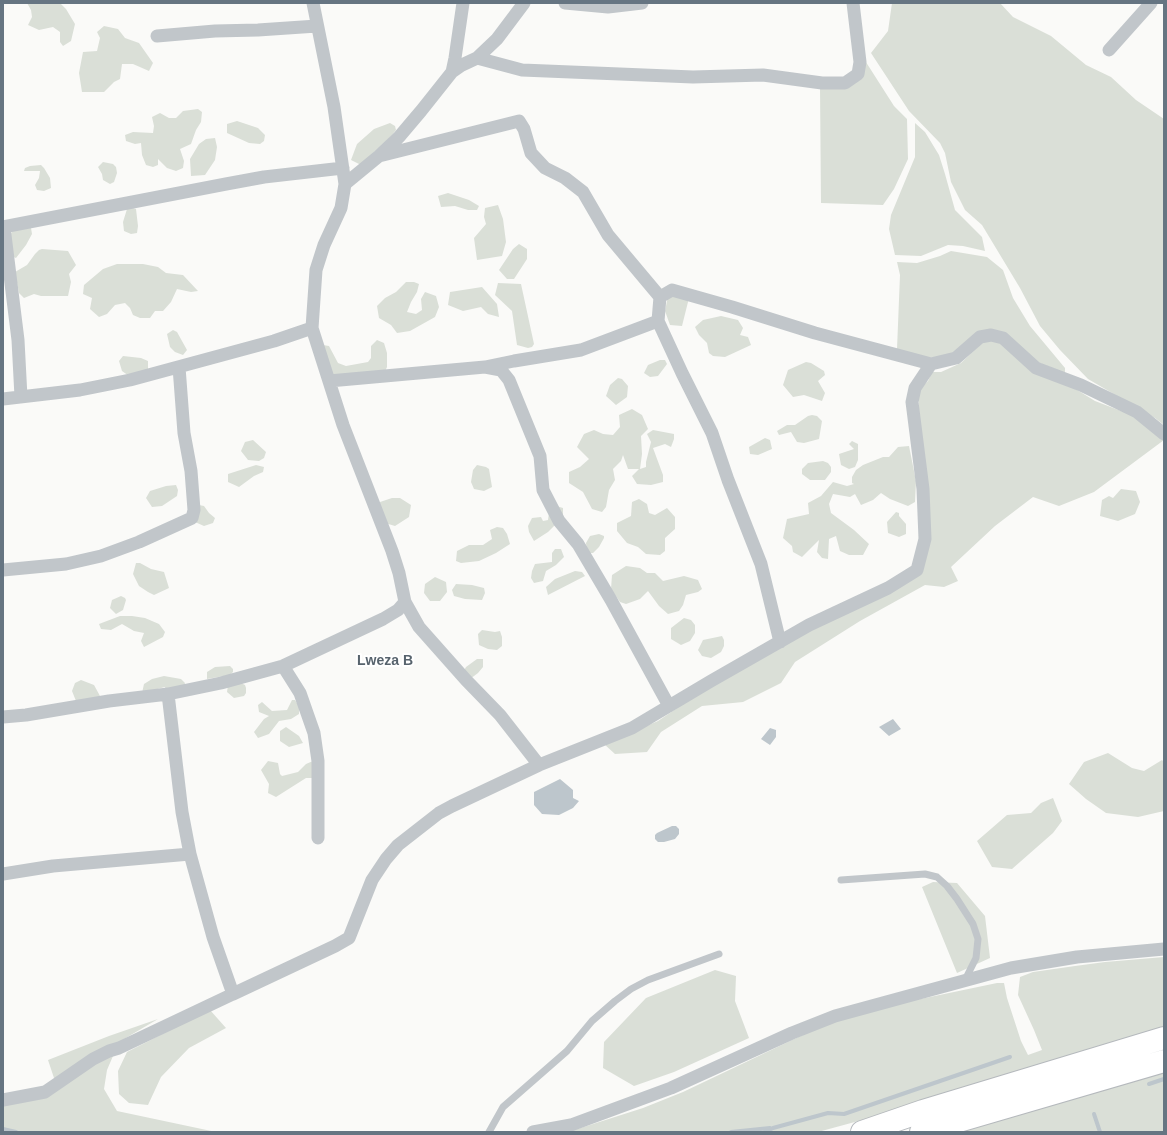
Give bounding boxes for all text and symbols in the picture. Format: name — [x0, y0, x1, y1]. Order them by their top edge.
district label: Lweza B — [357, 653, 413, 669]

